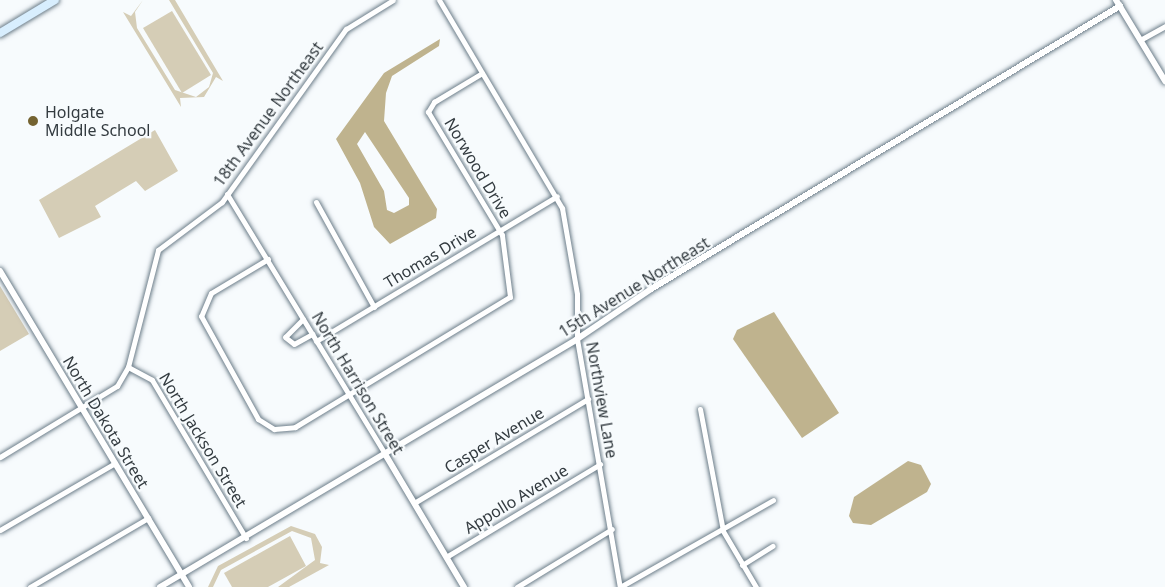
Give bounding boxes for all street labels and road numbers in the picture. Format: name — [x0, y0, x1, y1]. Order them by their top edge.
street label: 18th Avenue Northeast — [209, 38, 327, 190]
street label: Norwood Drive — [440, 114, 516, 222]
street label: Thomas Drive — [381, 222, 479, 292]
street label: 15th Avenue Northeast — [555, 233, 713, 341]
street label: North Harrison Street — [308, 308, 408, 458]
street label: Northview Lane — [582, 340, 622, 460]
street label: North Dakota Street — [59, 352, 153, 492]
street label: North Jackson Street — [155, 369, 251, 511]
street label: Casper Avenue — [441, 403, 547, 477]
street label: Appollo Avenue — [461, 460, 571, 538]

